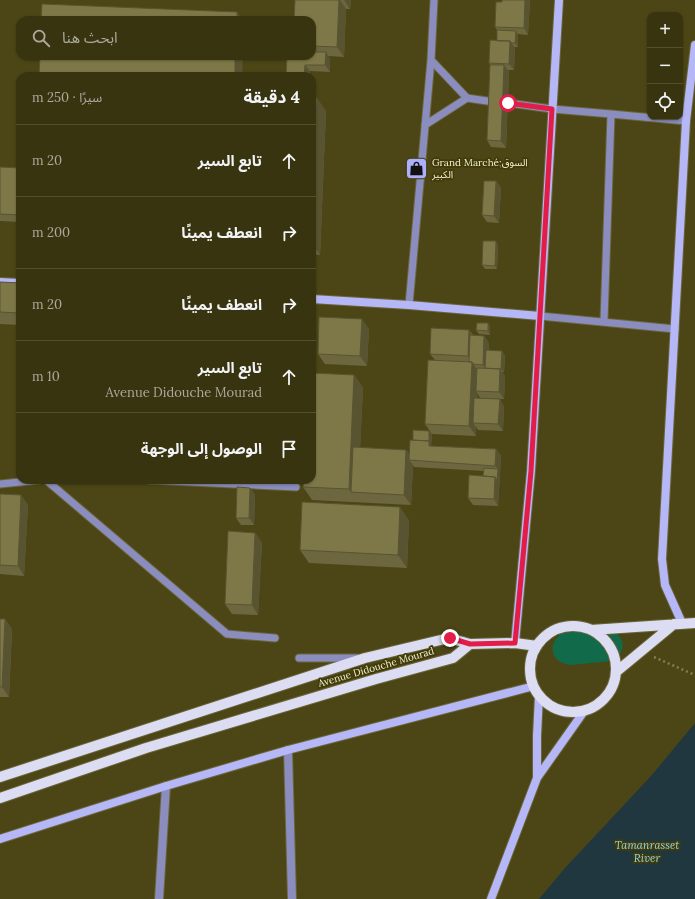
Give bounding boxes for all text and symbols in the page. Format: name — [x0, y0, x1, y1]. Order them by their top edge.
map controls — [647, 12, 683, 120]
button: + — [647, 12, 683, 48]
search box — [16, 16, 316, 60]
icon: search — [30, 27, 52, 49]
text: ابحث هنا — [62, 28, 118, 47]
button: − — [647, 48, 683, 84]
button: locate — [647, 84, 683, 120]
text: 4 دقيقة — [243, 86, 300, 108]
text: سيرًا · 250 m — [32, 89, 102, 106]
route start — [499, 94, 517, 112]
icon: ahead — [278, 150, 300, 172]
text: تابع السير — [198, 151, 262, 170]
text: 20 m — [32, 152, 62, 169]
shop icon: Grand Marché;السوق الكبير — [404, 155, 430, 181]
place label: Grand Marché;السوق الكبير — [431, 156, 528, 181]
icon: right — [278, 222, 300, 244]
text: انعطف يمينًا — [181, 223, 262, 242]
text: 200 m — [32, 224, 70, 241]
icon: right — [278, 294, 300, 316]
text: انعطف يمينًا — [181, 295, 262, 314]
text: 20 m — [32, 296, 62, 313]
text: تابع السير — [198, 358, 262, 377]
icon: ahead — [278, 366, 300, 388]
text: 10 m — [32, 368, 60, 385]
text: Avenue Didouche Mourad — [106, 384, 262, 401]
icon: arrive — [278, 438, 300, 460]
text: الوصول إلى الوجهة — [141, 439, 262, 458]
route end — [441, 629, 459, 647]
street label: Avenue Didouche Mourad — [315, 644, 436, 690]
water label: Tamanrasset River — [615, 838, 679, 865]

